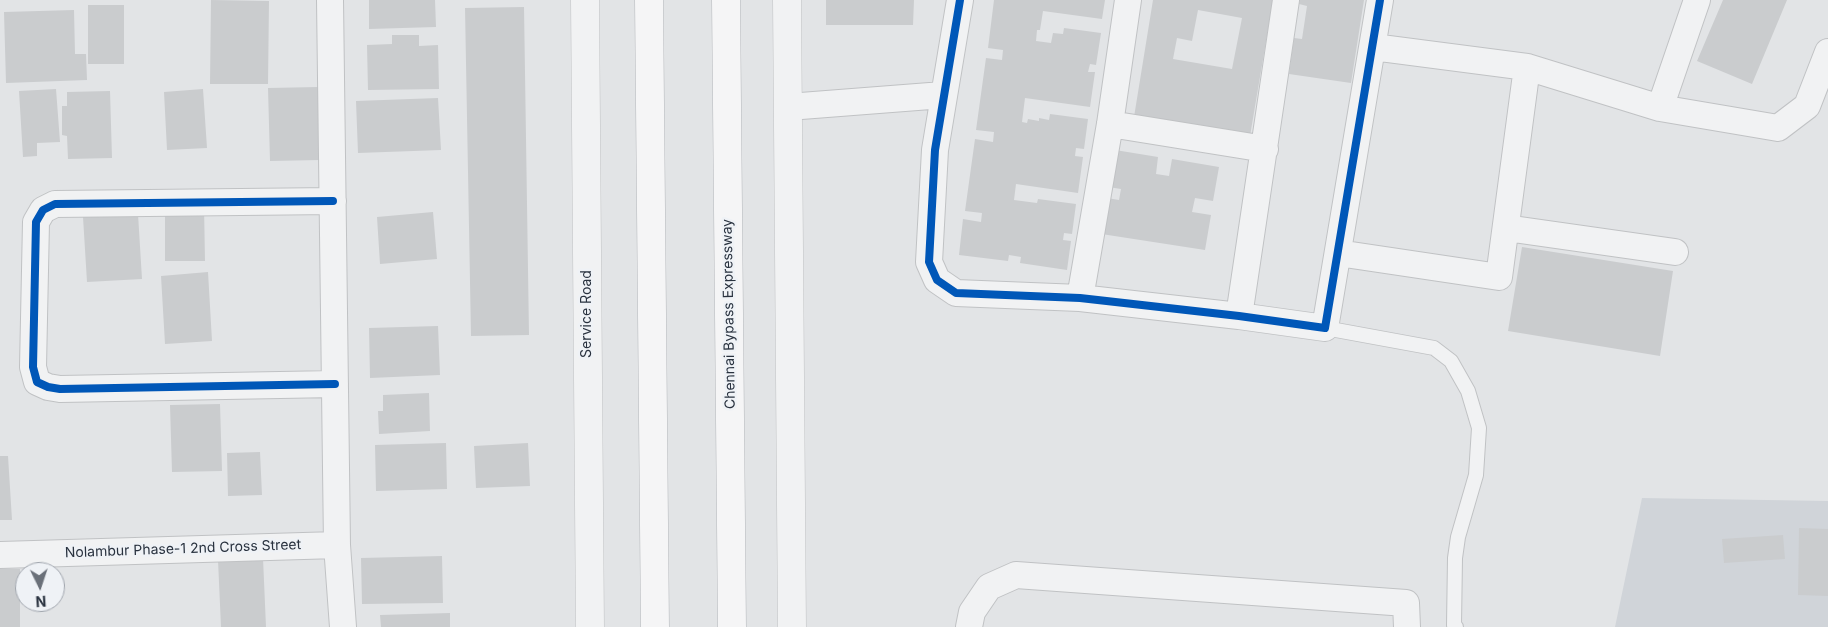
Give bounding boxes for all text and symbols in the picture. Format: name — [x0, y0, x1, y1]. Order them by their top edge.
street label: Chennai Bypass Expressway — [719, 219, 739, 409]
street label: Service Road — [579, 270, 595, 358]
street label: Nolambur Phase-1 2nd Cross Street — [65, 536, 301, 562]
north arrow — [15, 562, 65, 612]
text: N — [35, 593, 47, 610]

